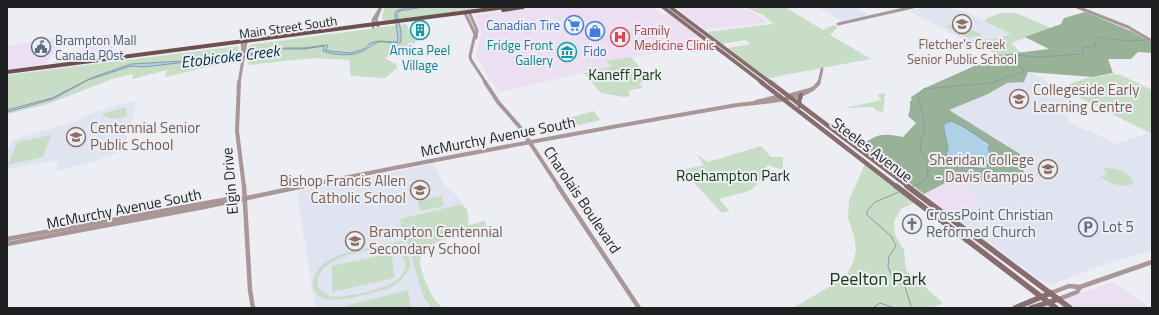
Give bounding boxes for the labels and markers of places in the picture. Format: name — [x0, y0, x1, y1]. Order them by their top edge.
school or university icon: Fletcher's Creek Senior Public School — [951, 13, 973, 35]
supermarket icon: Canadian Tire — [563, 14, 585, 36]
place label: Canadian Tire — [486, 15, 560, 35]
building icon: Amica Peel Village — [409, 19, 431, 41]
shop icon: Fido — [584, 20, 606, 42]
place label: Family Medicine Clinic — [634, 20, 715, 55]
hospital icon: Family Medicine Clinic — [609, 26, 631, 48]
place label: Brampton Mall Canada P0st — [55, 30, 136, 65]
place label: Fletcher's Creek Senior Public School — [907, 34, 1017, 69]
place label: Fridge Front Gallery — [487, 35, 553, 70]
public building icon: Brampton Mall Canada P0st — [30, 36, 52, 58]
place label: Amica Peel Village — [390, 40, 450, 75]
museum icon: Fridge Front Gallery — [556, 41, 578, 63]
place label: Fido — [583, 41, 607, 61]
place label: Collegeside Early Learning Centre — [1033, 78, 1140, 118]
school or university icon: Collegeside Early Learning Centre — [1008, 88, 1030, 110]
place label: Centennial Senior Public School — [90, 116, 200, 156]
school or university icon: Centennial Senior Public School — [65, 126, 87, 148]
place label: Sheridan College - Davis Campus — [929, 148, 1034, 188]
school or university icon: Sheridan College - Davis Campus — [1037, 158, 1059, 180]
place label: Bishop Francis Allen Catholic School — [279, 169, 406, 209]
school or university icon: Bishop Francis Allen Catholic School — [409, 179, 431, 201]
place label: CrossPoint Christian Reformed Church — [926, 203, 1053, 243]
church icon: CrossPoint Christian Reformed Church — [901, 213, 923, 235]
place label: Lot 5 — [1102, 215, 1134, 238]
parking icon: Lot 5 — [1077, 216, 1099, 238]
place label: Brampton Centennial Secondary School — [369, 220, 503, 260]
school or university icon: Brampton Centennial Secondary School — [344, 230, 366, 252]

